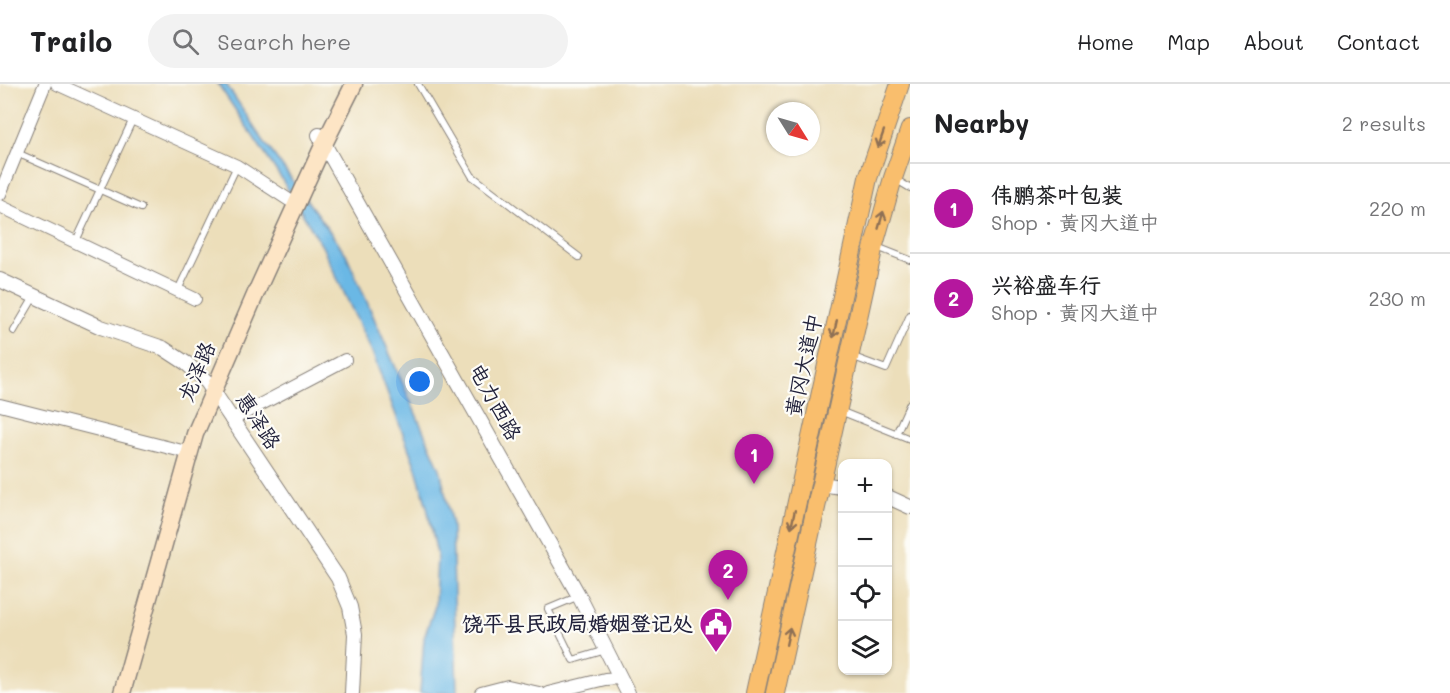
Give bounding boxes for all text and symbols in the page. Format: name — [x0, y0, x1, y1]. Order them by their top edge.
search box — [148, 14, 568, 68]
text: Trailo — [30, 23, 112, 59]
icon: search — [169, 25, 202, 58]
text: Search here — [217, 27, 351, 56]
text: Home — [1077, 28, 1134, 55]
text: Map — [1167, 28, 1210, 55]
text: About — [1243, 28, 1304, 55]
text: Contact — [1337, 28, 1420, 55]
north arrow — [766, 102, 820, 156]
text: Nearby — [934, 106, 1029, 140]
text: 2 results — [1342, 110, 1426, 136]
one-way arrow — [875, 129, 886, 148]
text: 伟鹏茶叶包装 — [991, 180, 1123, 209]
text: 1 — [949, 195, 958, 221]
text: 220 m — [1369, 195, 1426, 221]
text: Shop · 黄冈大道中 — [991, 209, 1159, 235]
one-way arrow — [876, 211, 887, 230]
text: 兴裕盛车行 — [991, 270, 1101, 299]
text: 2 — [948, 285, 959, 311]
text: 230 m — [1368, 285, 1426, 311]
text: Shop · 黄冈大道中 — [991, 299, 1159, 325]
street label: 黄冈大道中 — [778, 311, 827, 419]
one-way arrow — [829, 318, 840, 338]
street label: 龙泽路 — [171, 337, 220, 406]
street label: 电力西路 — [464, 358, 528, 445]
your location — [405, 367, 434, 396]
street label: 惠泽路 — [231, 386, 288, 454]
pin: 1 — [734, 434, 774, 484]
map controls — [838, 459, 892, 675]
button: + — [838, 459, 892, 513]
one-way arrow — [787, 509, 798, 528]
button: − — [838, 513, 892, 567]
pin: 2 — [708, 550, 748, 600]
button: locate — [838, 567, 892, 621]
public building icon: 饶平县民政局婚姻登记处 — [698, 606, 734, 653]
place label: 饶平县民政局婚姻登记处 — [462, 609, 693, 636]
button: layers — [838, 621, 892, 675]
one-way arrow — [782, 627, 794, 646]

